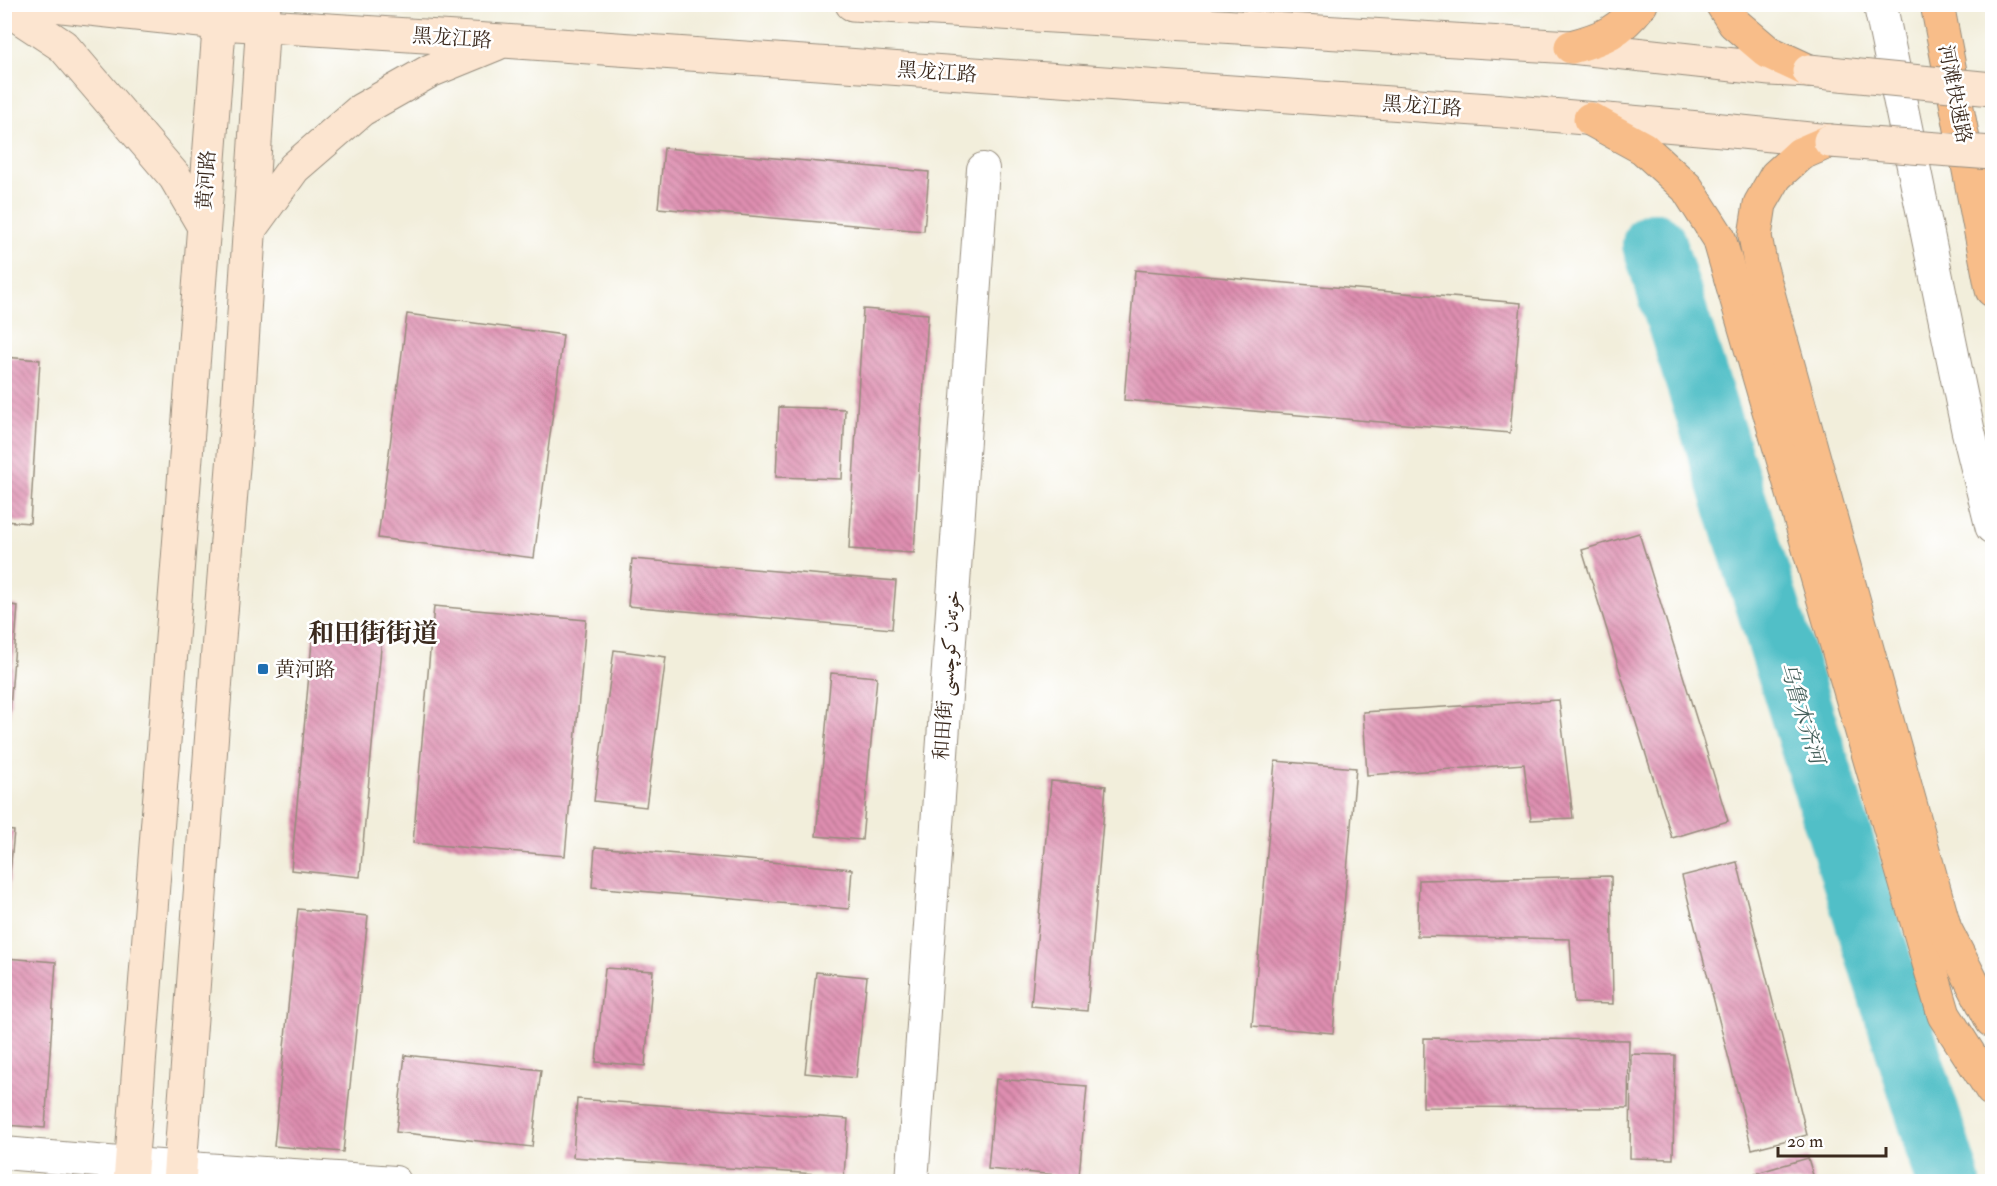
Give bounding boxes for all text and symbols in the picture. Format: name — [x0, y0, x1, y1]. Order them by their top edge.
street label: 黑龙江路 — [411, 23, 493, 53]
street label: 河滩快速路 — [1933, 43, 1977, 145]
street label: 黑龙江路 — [896, 57, 978, 87]
street label: 黑龙江路 — [1381, 91, 1463, 121]
street label: 黄河路 — [191, 149, 221, 211]
street label: 和田街 خوتەن كوچىسى — [929, 589, 967, 761]
district label: 和田街街道 — [308, 618, 438, 650]
place label: 黄河路 — [275, 657, 335, 682]
water label: 乌鲁木齐河 — [1774, 659, 1831, 771]
marker: 黄河路 — [256, 662, 270, 676]
scale bar — [1778, 1120, 1886, 1158]
text: 20 m — [1787, 1130, 1823, 1153]

